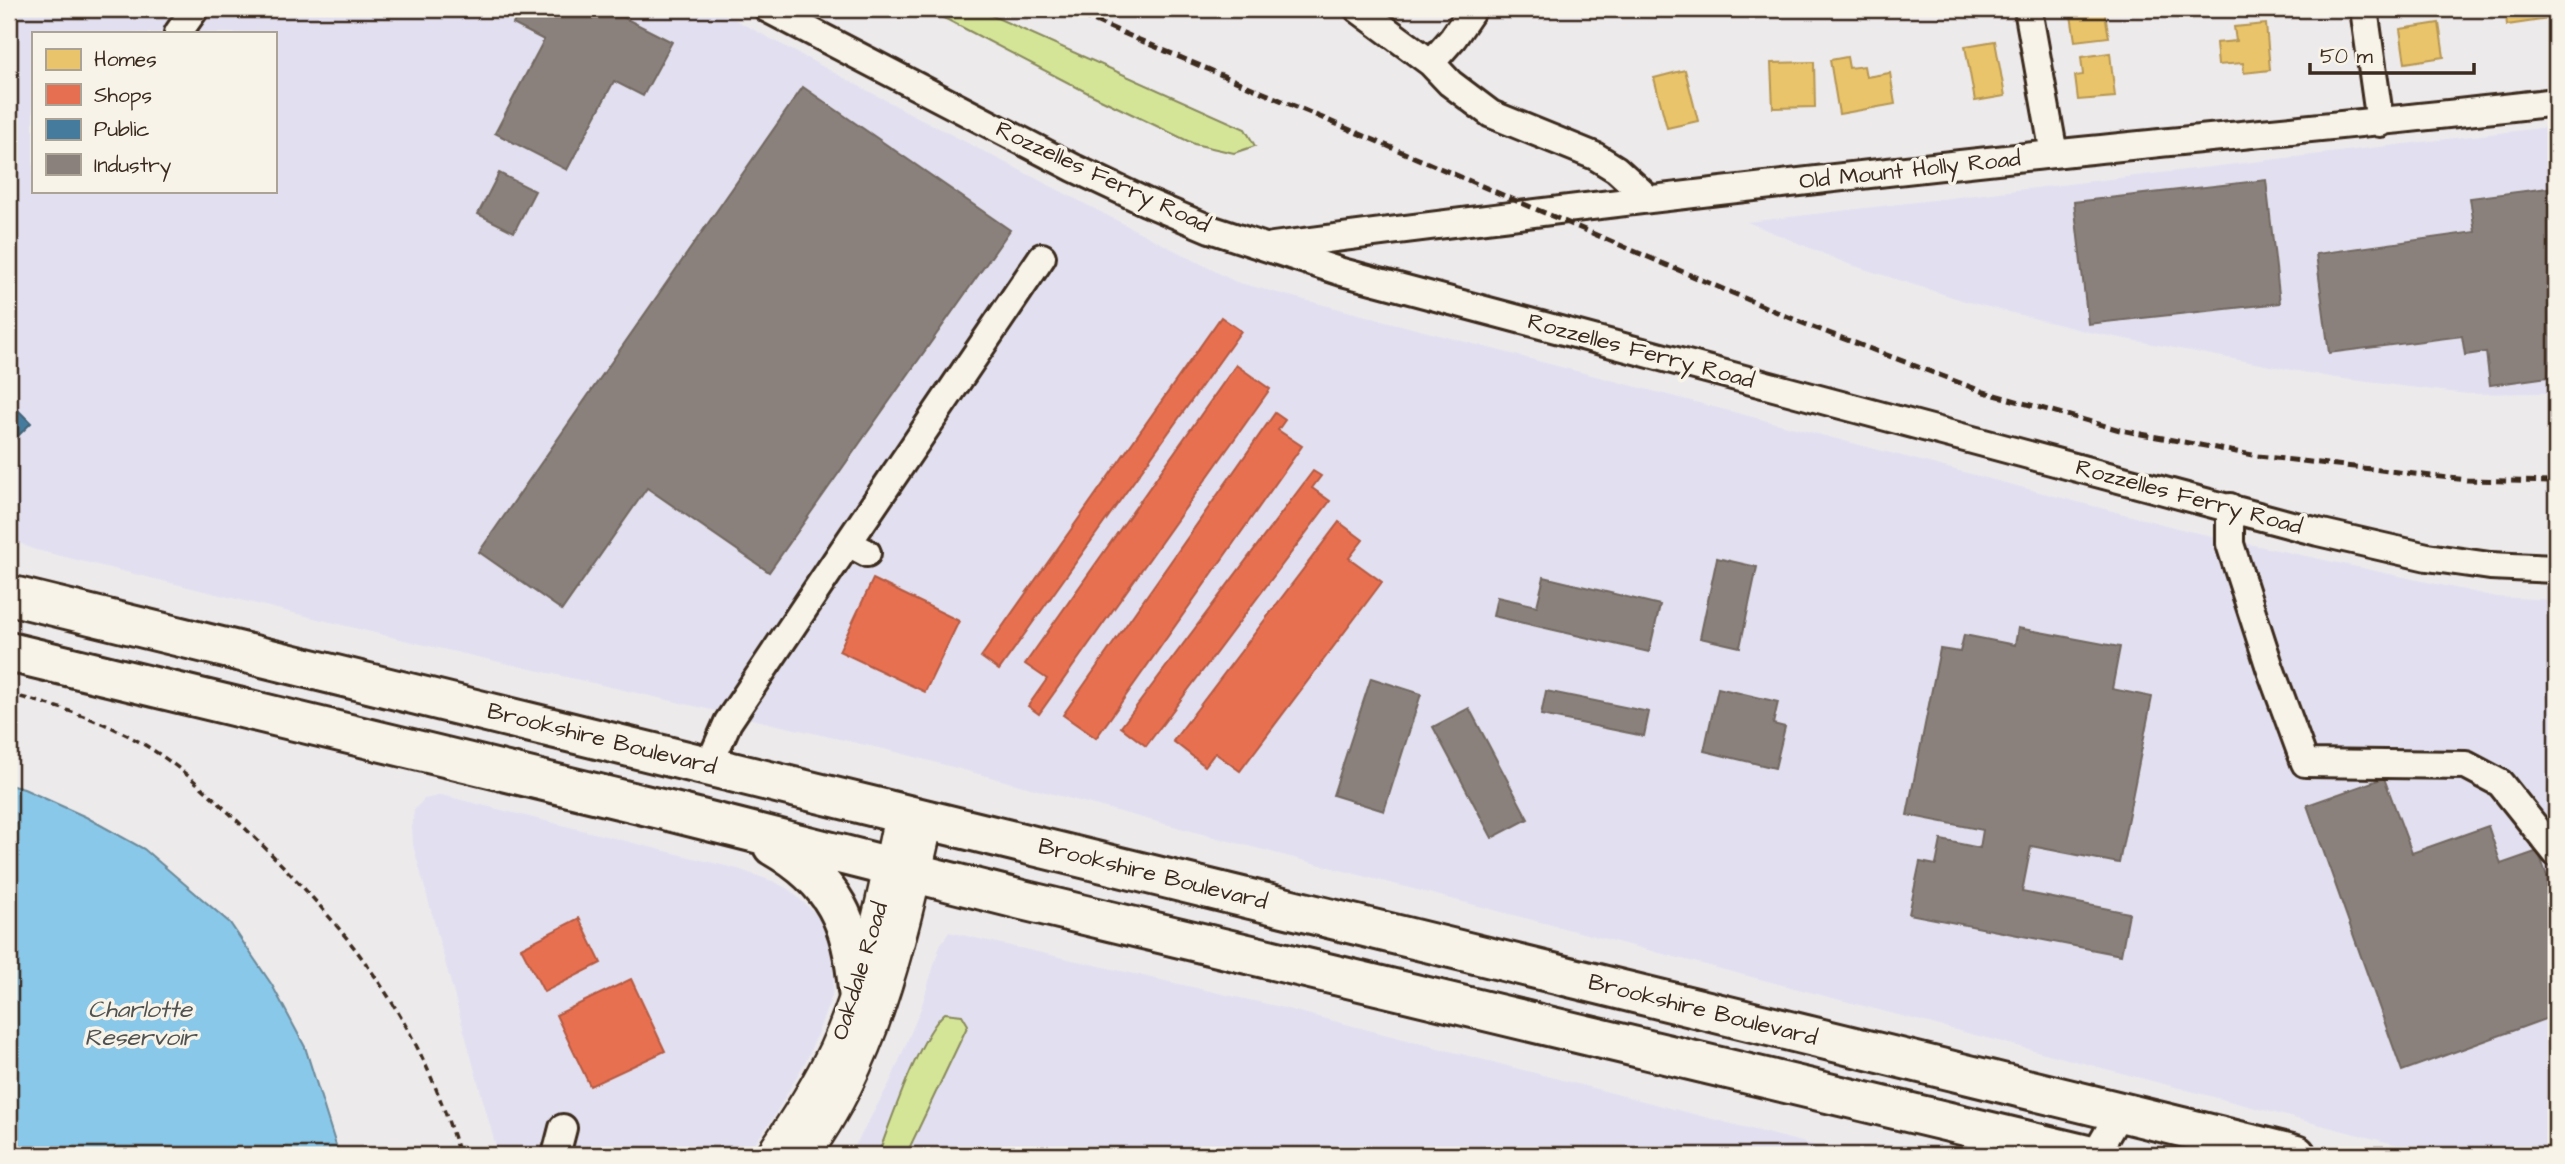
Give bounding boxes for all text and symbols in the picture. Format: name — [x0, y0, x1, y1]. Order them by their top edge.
legend — [32, 32, 276, 192]
scale bar — [2310, 32, 2474, 76]
text: 50 m — [2320, 42, 2374, 71]
text: Homes — [94, 45, 157, 74]
text: Shops — [94, 81, 152, 111]
street label: Rozzelles Ferry Road — [990, 113, 1216, 242]
text: Public — [94, 115, 150, 144]
street label: Old Mount Holly Road — [1798, 142, 2023, 199]
text: Industry — [94, 151, 172, 182]
street label: Rozzelles Ferry Road — [1524, 305, 1758, 398]
street label: Rozzelles Ferry Road — [2072, 451, 2306, 544]
street label: Brookshire Boulevard — [484, 695, 720, 783]
street label: Brookshire Boulevard — [1035, 830, 1271, 918]
street label: Oakdale Road — [824, 898, 896, 1044]
street label: Brookshire Boulevard — [1585, 966, 1821, 1054]
water label: Charlotte Reservoir — [84, 993, 198, 1055]

